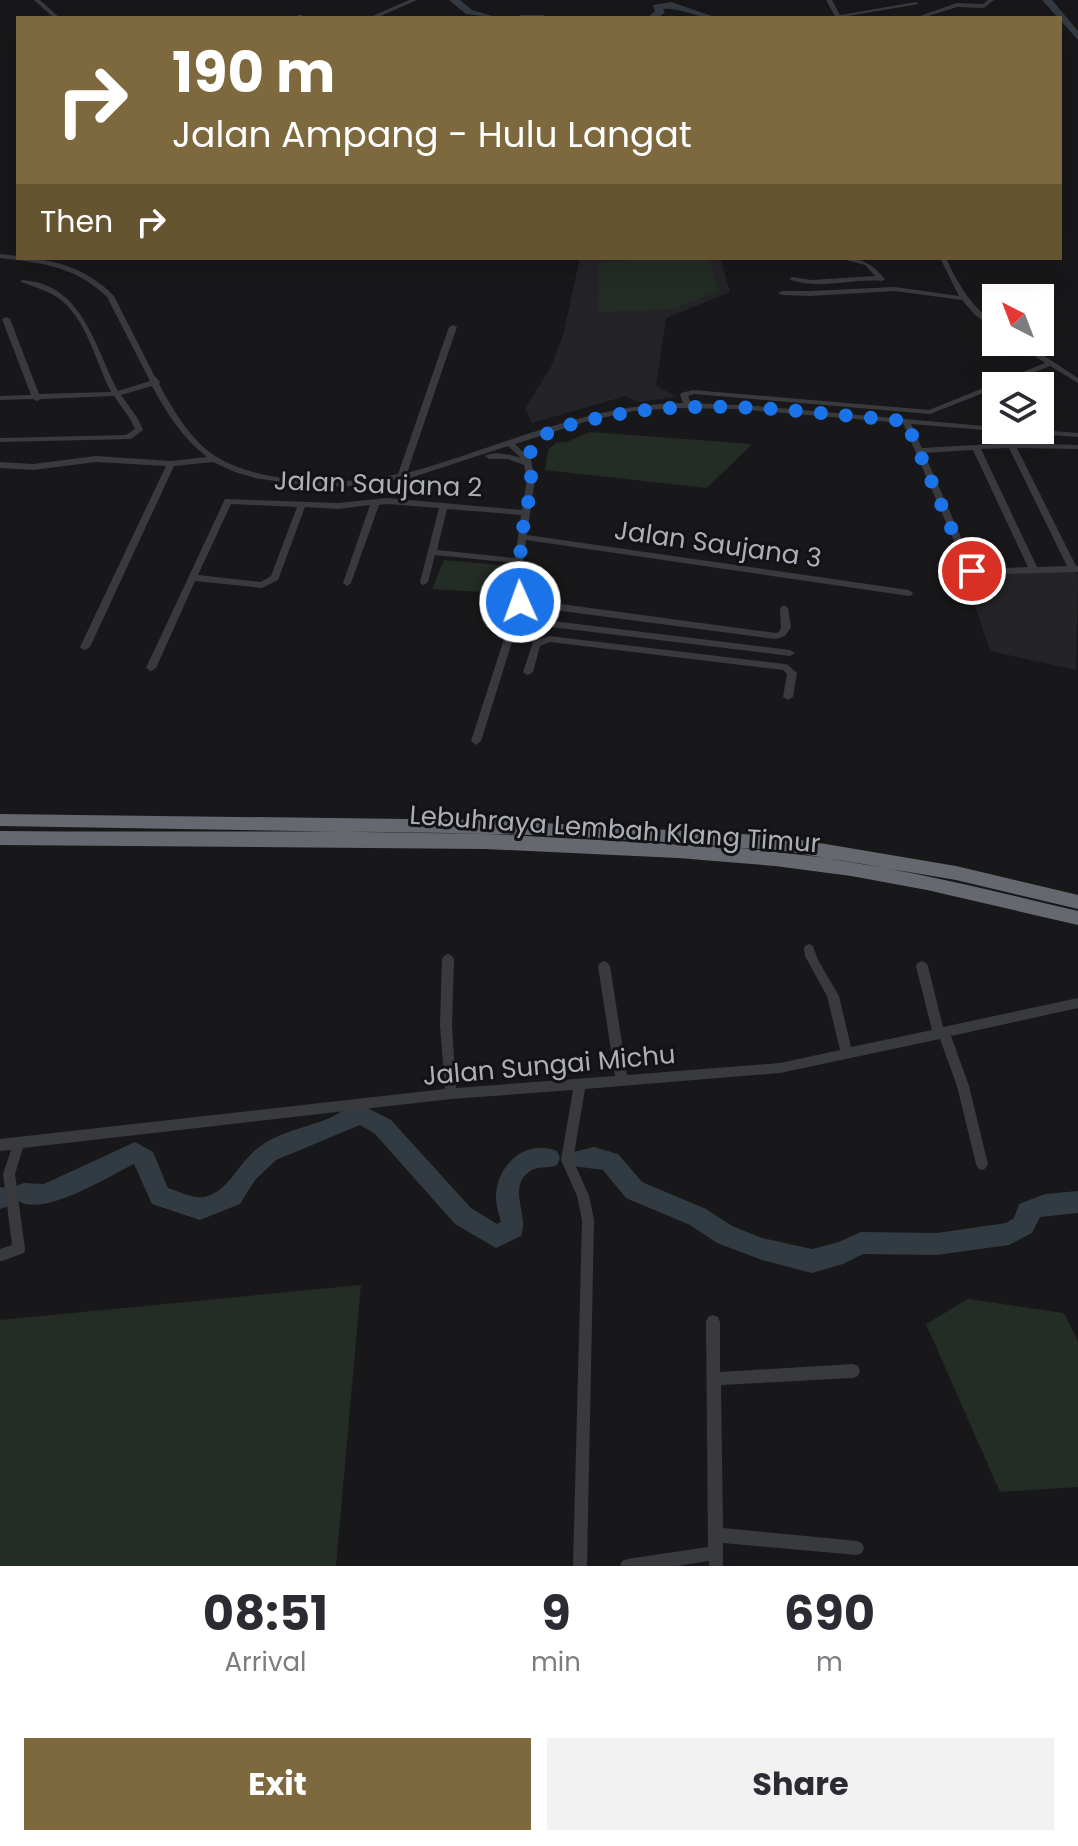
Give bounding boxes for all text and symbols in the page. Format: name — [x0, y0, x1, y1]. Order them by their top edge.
text: 190 m — [172, 33, 335, 112]
icon: right — [40, 48, 144, 152]
text: Jalan Ampang - Hulu Langat — [172, 109, 692, 160]
text: Then — [40, 200, 113, 243]
icon: right — [129, 200, 173, 244]
north arrow — [982, 284, 1054, 356]
map controls — [982, 284, 1054, 444]
button: layers — [982, 372, 1054, 444]
street label: Jalan Saujana 2 — [273, 462, 483, 506]
street label: Jalan Saujana 3 — [612, 512, 824, 576]
pin — [938, 537, 1006, 605]
icon: arrive — [950, 549, 994, 593]
position arrow — [478, 560, 562, 644]
street label: Lebuhraya Lembah Klang Timur — [408, 797, 822, 861]
street label: Jalan Sungai Michu — [421, 1036, 677, 1094]
text: 08:51 — [203, 1580, 328, 1647]
text: 9 — [541, 1580, 571, 1647]
text: 690 — [784, 1580, 875, 1647]
text: Arrival — [225, 1644, 306, 1680]
text: min — [531, 1644, 581, 1680]
text: m — [816, 1644, 843, 1680]
button: Exit — [24, 1738, 531, 1830]
button: Share — [547, 1738, 1054, 1830]

